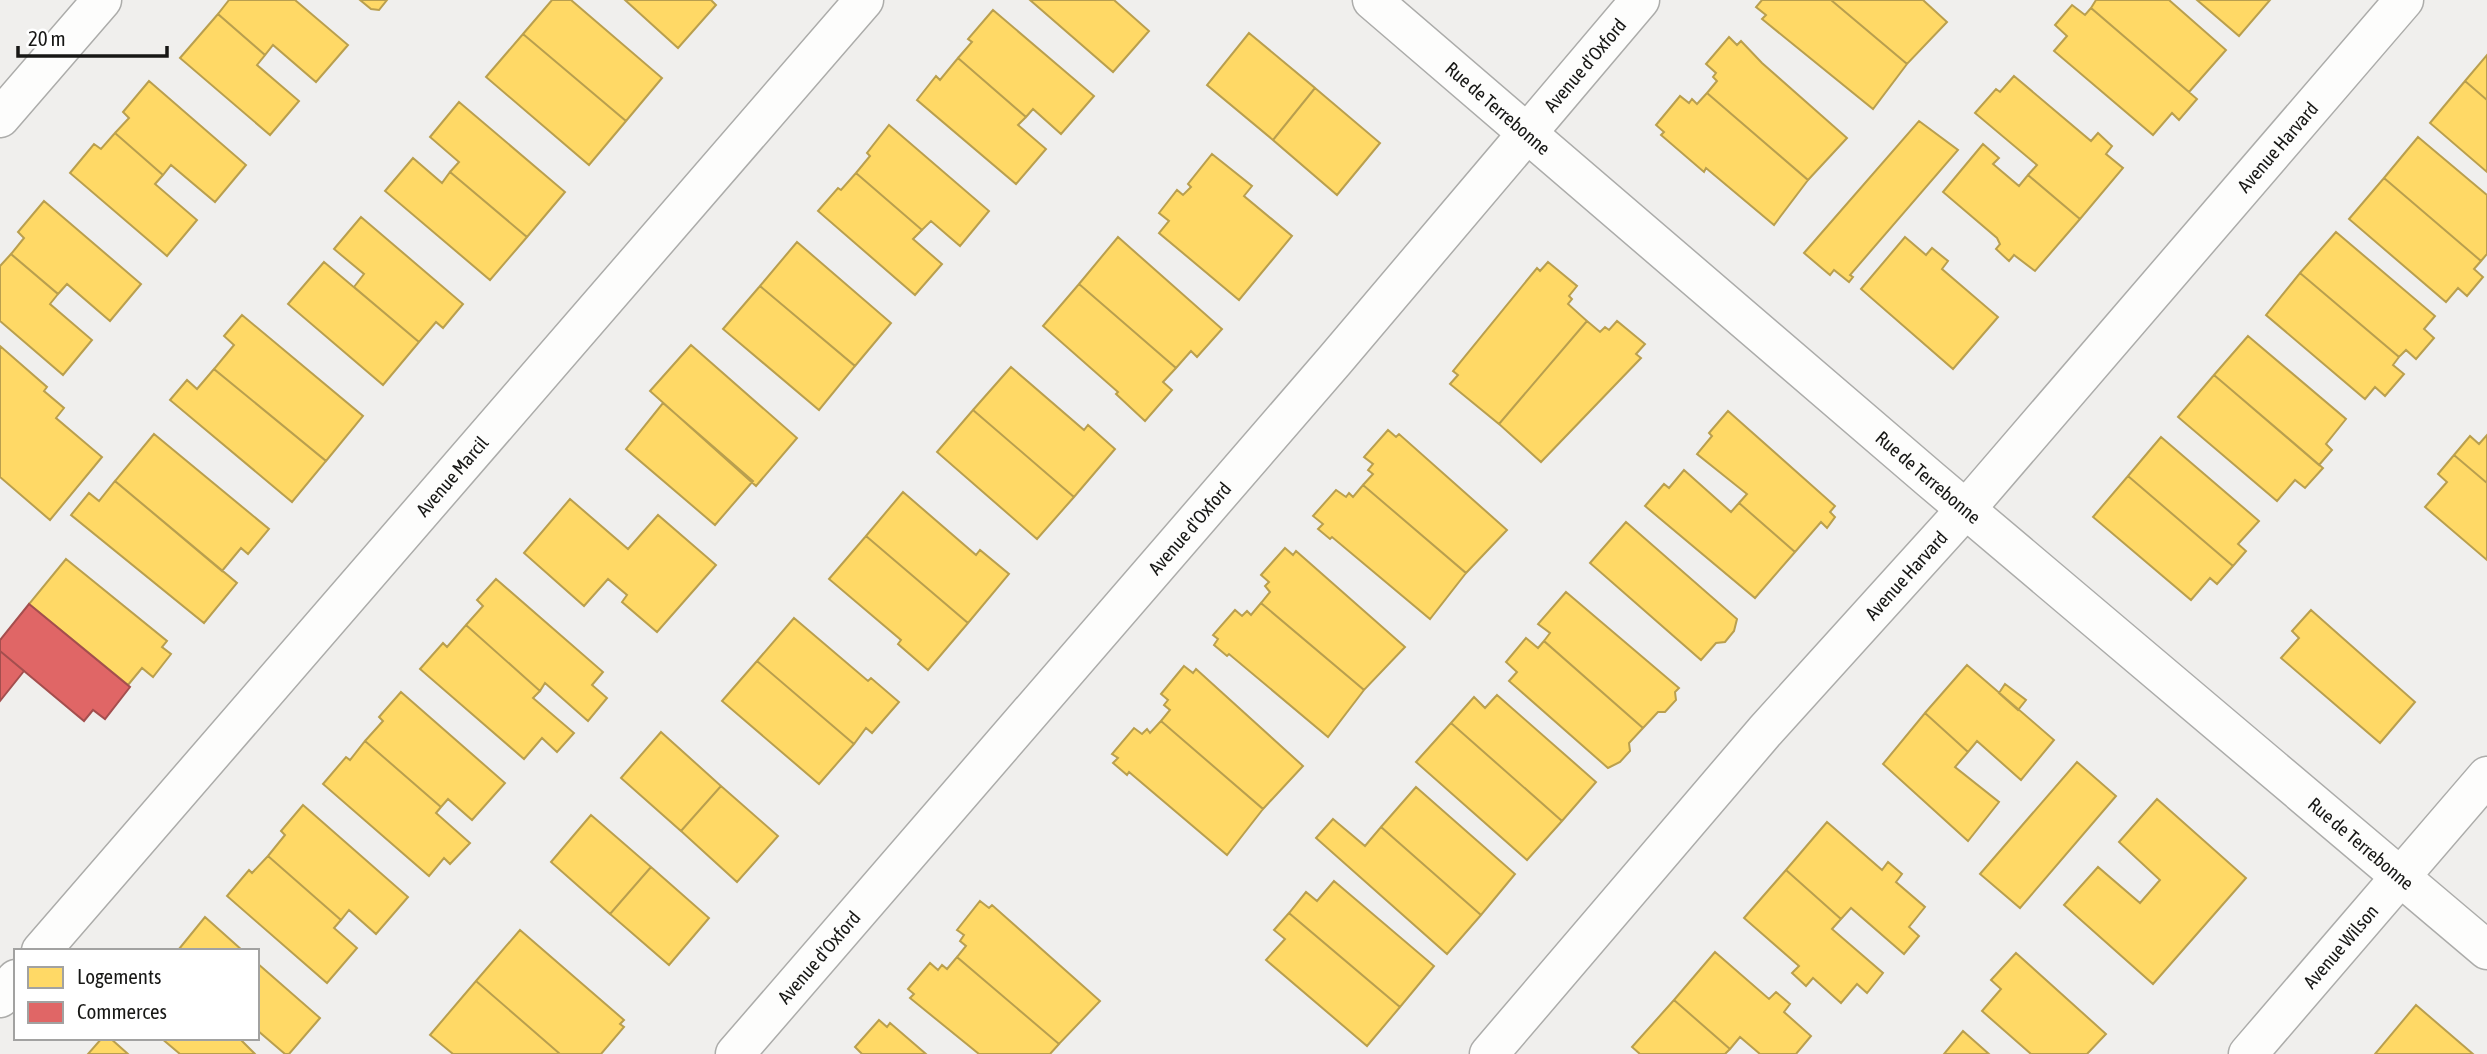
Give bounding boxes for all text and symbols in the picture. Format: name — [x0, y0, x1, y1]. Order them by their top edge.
scale bar — [18, 14, 166, 58]
street label: Avenue d'Oxford — [1539, 14, 1630, 116]
text: 20 m — [28, 26, 66, 50]
street label: Rue de Terrebonne — [1441, 57, 1555, 159]
street label: Avenue Harvard — [2233, 97, 2322, 197]
street label: Rue de Terrebonne — [1871, 426, 1985, 528]
street label: Avenue Marcil — [411, 432, 493, 521]
street label: Avenue d'Oxford — [1144, 478, 1235, 579]
street label: Avenue Harvard — [1860, 526, 1952, 624]
street label: Rue de Terrebonne — [2304, 793, 2418, 894]
street label: Avenue Wilson — [2299, 900, 2383, 993]
street label: Avenue d'Oxford — [773, 906, 865, 1008]
legend — [14, 949, 259, 1040]
text: Logements — [77, 964, 161, 988]
text: Commerces — [77, 999, 167, 1023]

